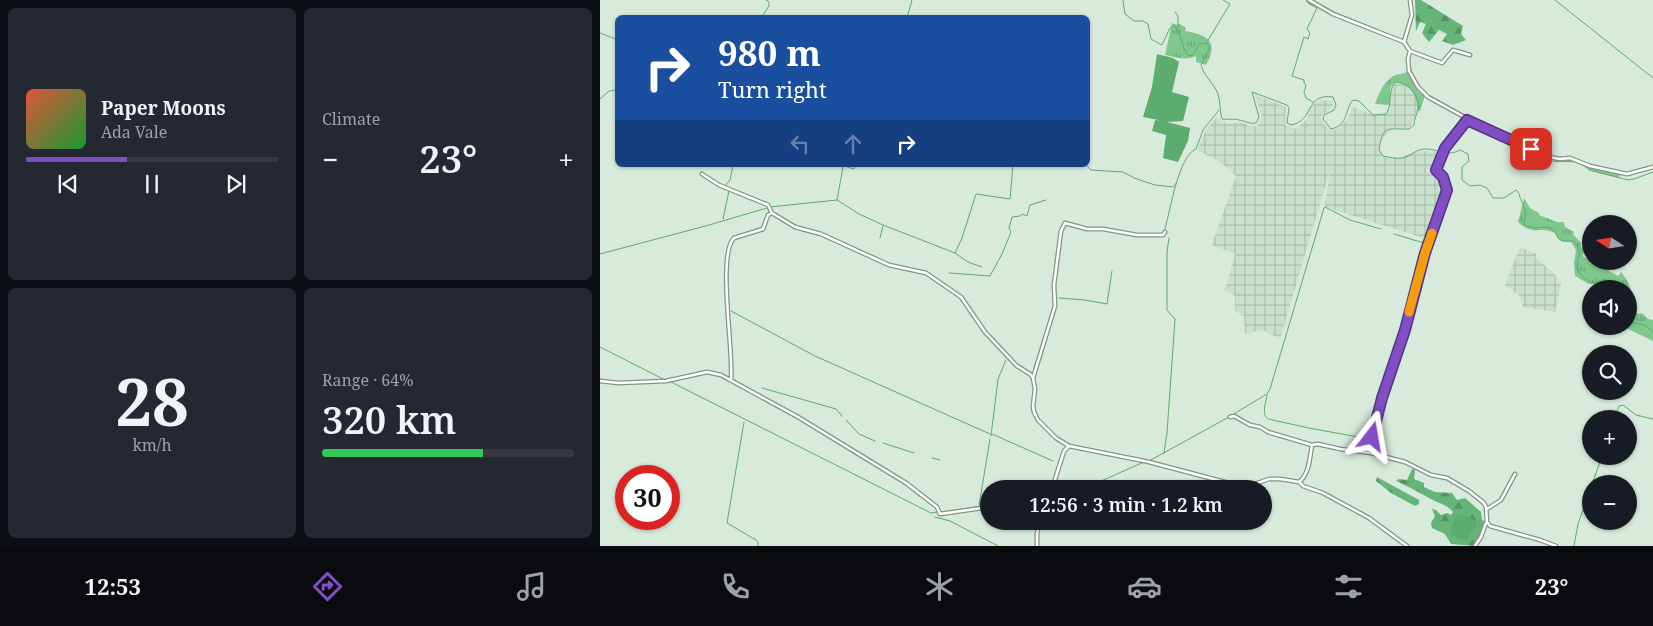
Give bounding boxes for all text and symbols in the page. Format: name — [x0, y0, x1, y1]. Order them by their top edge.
text: 980 m — [718, 29, 821, 76]
icon: right — [635, 35, 700, 100]
text: Turn right — [718, 74, 827, 104]
text: Paper Moons — [101, 95, 226, 121]
text: Climate — [322, 108, 380, 130]
text: Ada Vale — [101, 121, 167, 143]
pin — [1510, 128, 1552, 170]
icon: left — [786, 130, 814, 158]
icon: ahead — [839, 130, 867, 158]
icon: right — [892, 130, 920, 158]
text: 23° — [419, 132, 477, 184]
icon: arrive — [1517, 135, 1545, 163]
text: − — [322, 140, 338, 178]
text: + — [558, 140, 574, 178]
icon: previous — [54, 170, 82, 198]
icon: pause — [138, 170, 166, 198]
icon: next — [222, 170, 250, 198]
north arrow — [1582, 215, 1638, 270]
map controls — [1582, 215, 1637, 530]
button: sound — [1582, 280, 1637, 335]
button: search — [1582, 345, 1637, 400]
text: 28 — [115, 357, 189, 445]
text: Range · 64% — [322, 369, 414, 391]
text: 320 km — [322, 393, 456, 445]
position arrow — [1345, 410, 1397, 462]
button: + — [1582, 410, 1637, 465]
text: km/h — [132, 434, 172, 456]
speed limit sign: 30 — [615, 465, 680, 530]
button: − — [1582, 475, 1637, 530]
text: 12:56 · 3 min · 1.2 km — [1029, 492, 1223, 518]
icon: directions — [310, 569, 345, 604]
icon: music — [514, 569, 549, 604]
icon: phone — [718, 569, 753, 604]
icon: climate — [922, 569, 957, 604]
icon: car — [1127, 569, 1162, 604]
icon: filters — [1331, 569, 1366, 604]
text: 12:53 — [85, 571, 141, 601]
text: 23° — [1535, 571, 1568, 601]

